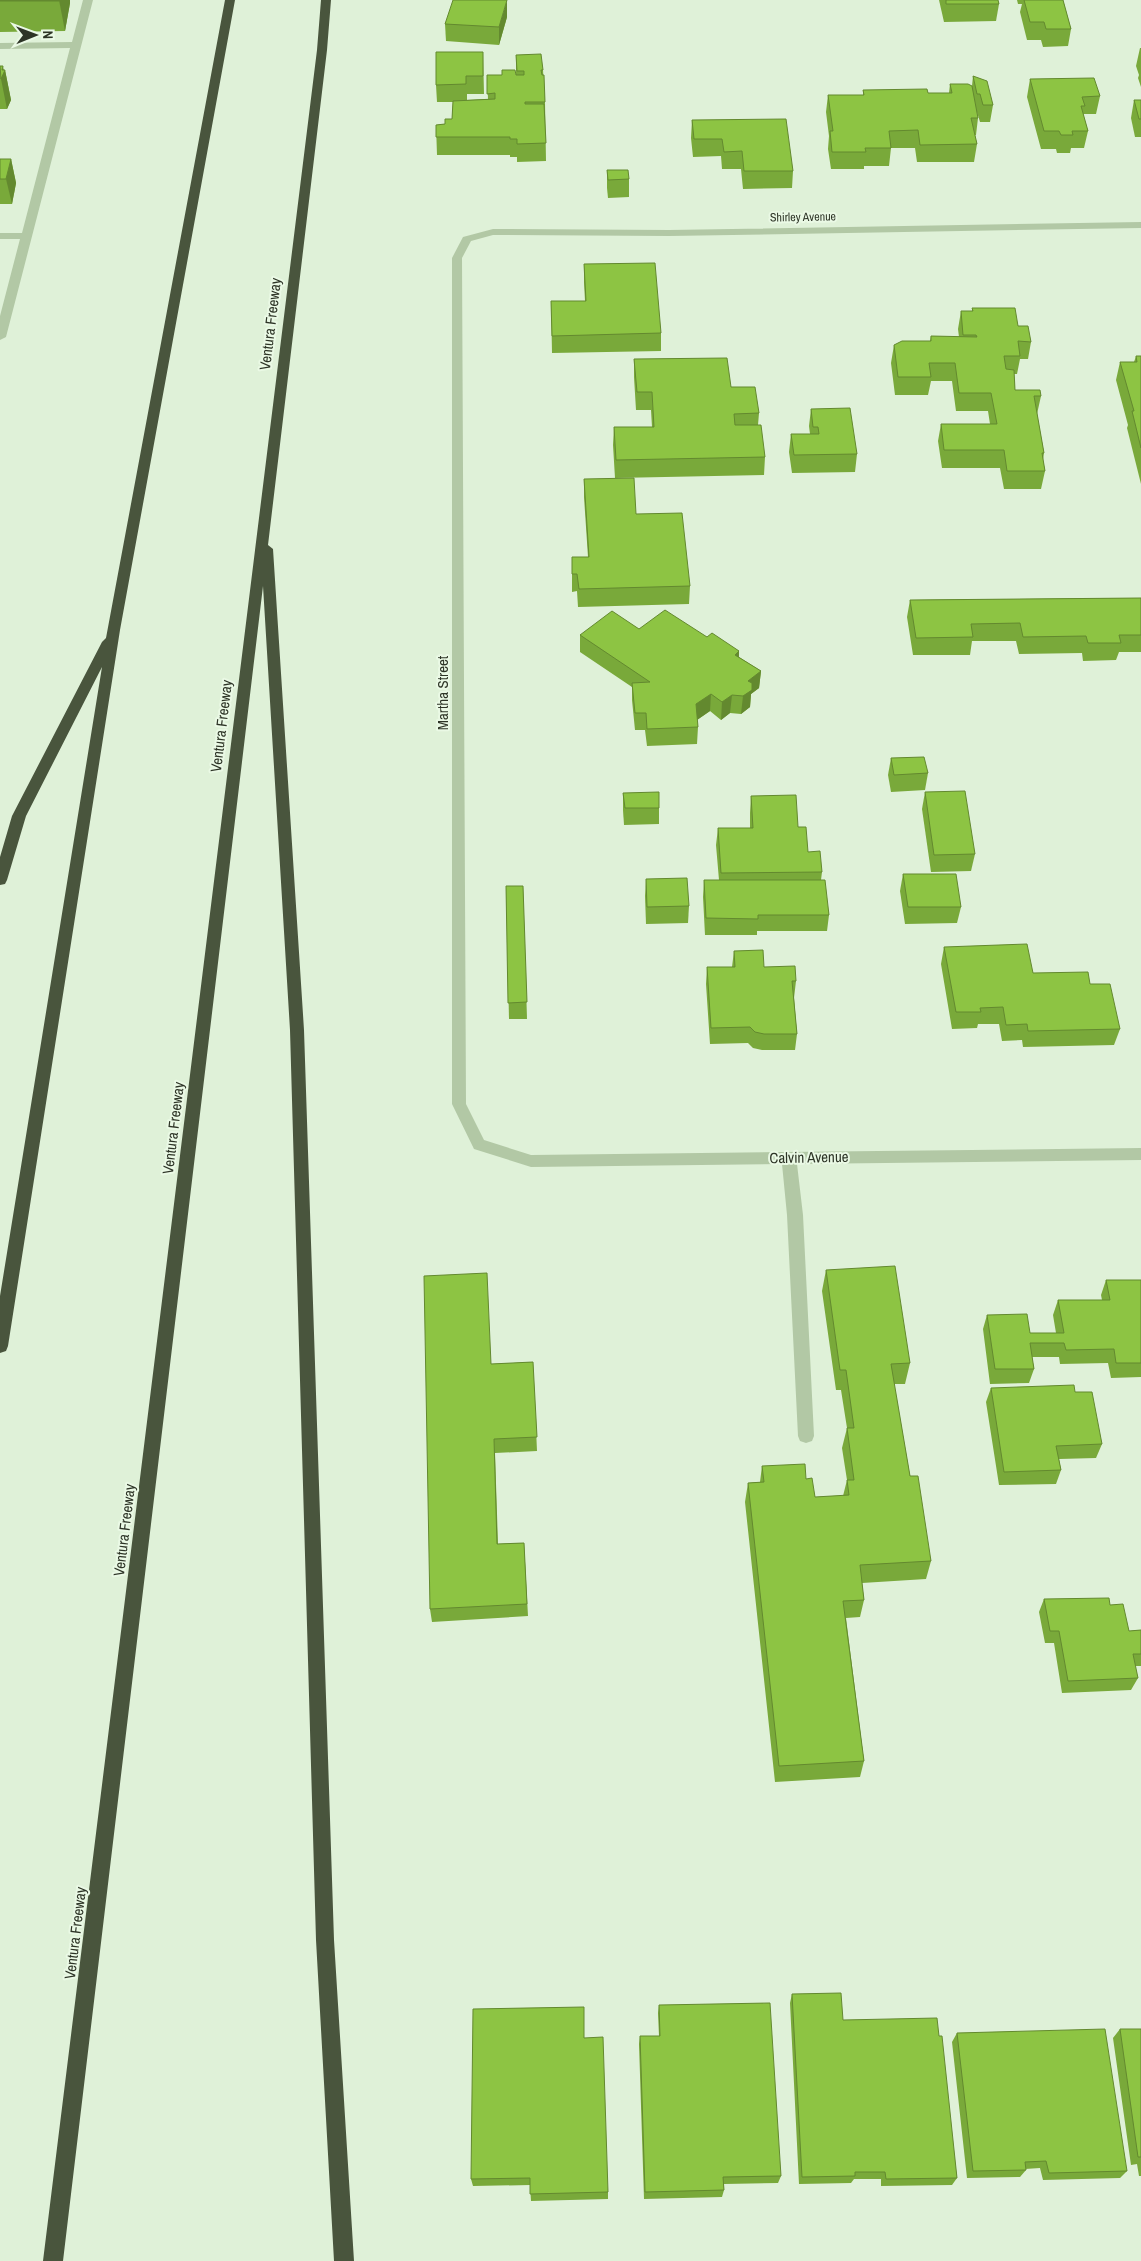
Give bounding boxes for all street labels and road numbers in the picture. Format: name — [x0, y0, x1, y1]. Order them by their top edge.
street label: Shirley Avenue — [770, 208, 836, 226]
street label: Ventura Freeway — [254, 276, 286, 371]
street label: Martha Street — [432, 655, 453, 730]
street label: Ventura Freeway — [205, 678, 237, 773]
street label: Ventura Freeway — [157, 1080, 189, 1175]
street label: Calvin Avenue — [769, 1146, 849, 1168]
street label: Ventura Freeway — [108, 1482, 140, 1577]
street label: Ventura Freeway — [59, 1885, 91, 1980]

